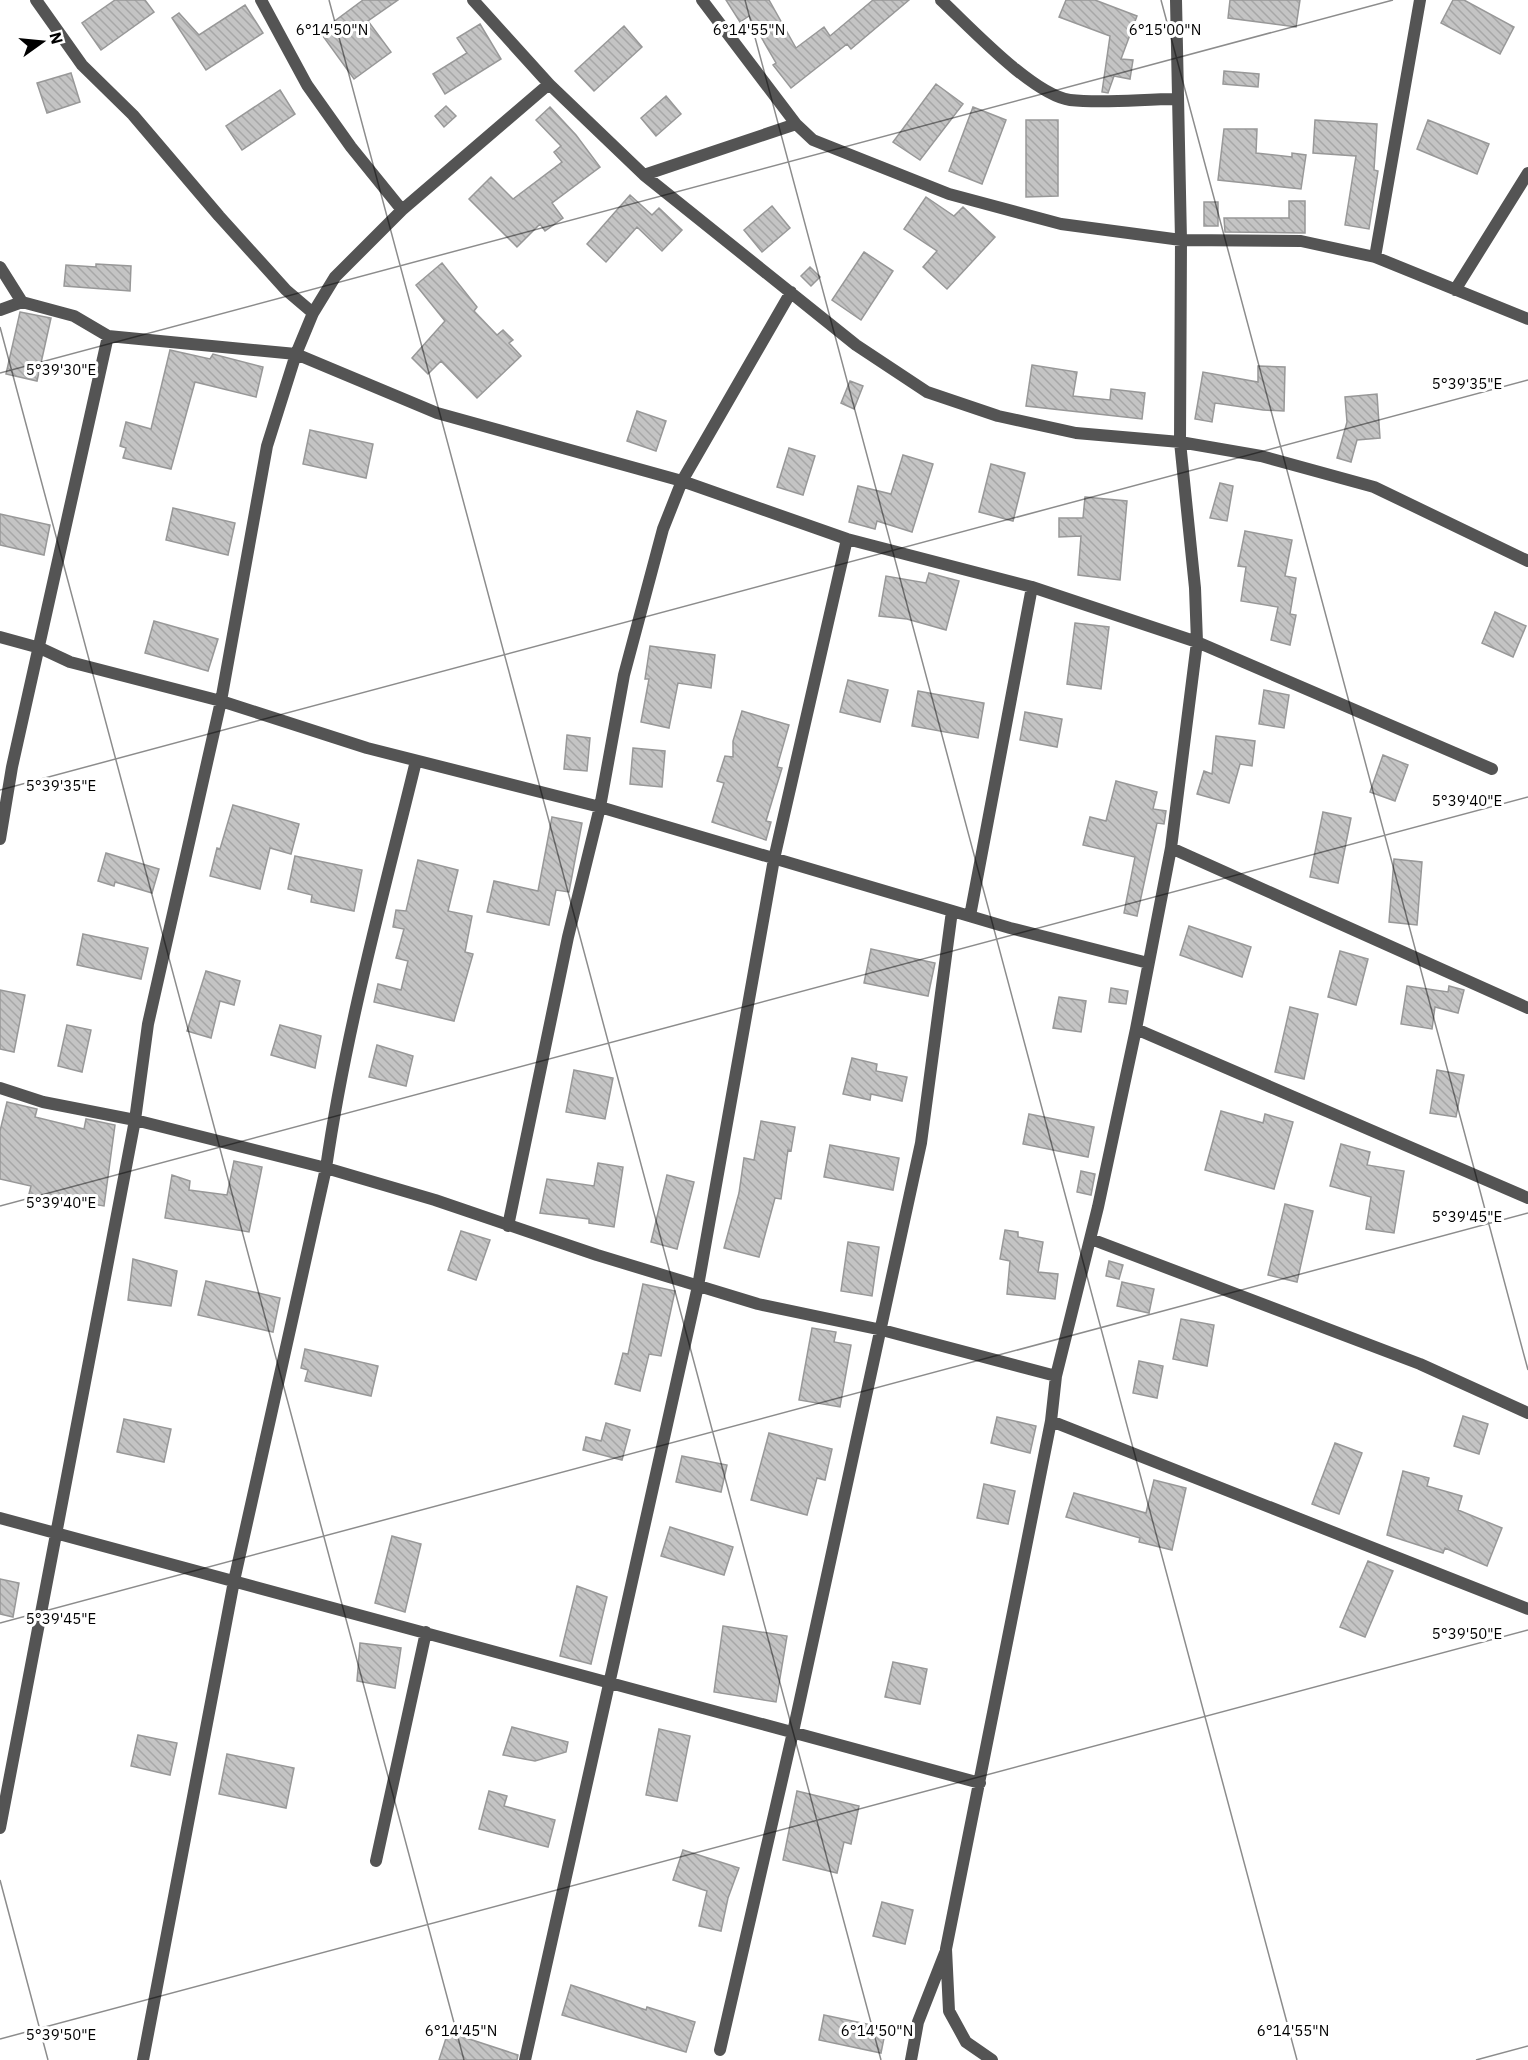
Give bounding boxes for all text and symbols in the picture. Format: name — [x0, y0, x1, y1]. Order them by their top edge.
north arrow — [12, 12, 72, 72]
text: 6°14'50"N — [296, 20, 368, 39]
text: 6°14'55"N — [713, 20, 785, 39]
text: 6°15'00"N — [1129, 20, 1201, 39]
text: N — [45, 30, 68, 46]
text: 5°39'30"E — [26, 360, 96, 379]
text: 5°39'35"E — [1432, 374, 1502, 393]
text: 5°39'35"E — [26, 776, 96, 795]
text: 5°39'40"E — [1432, 791, 1502, 810]
text: 5°39'40"E — [26, 1193, 96, 1212]
text: 5°39'45"E — [1432, 1207, 1502, 1226]
text: 5°39'45"E — [26, 1609, 96, 1628]
text: 5°39'50"E — [1432, 1624, 1502, 1643]
text: 6°14'45"N — [425, 2021, 497, 2040]
text: 6°14'50"N — [841, 2021, 913, 2040]
text: 6°14'55"N — [1257, 2021, 1329, 2040]
text: 5°39'50"E — [26, 2025, 96, 2044]

